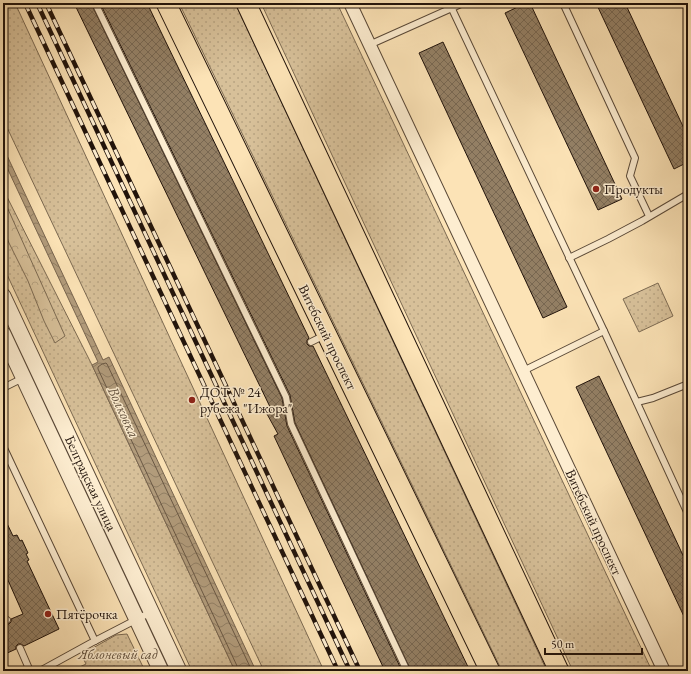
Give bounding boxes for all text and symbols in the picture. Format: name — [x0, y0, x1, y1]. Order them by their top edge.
place label: Продукты — [604, 180, 663, 198]
marker: Продукты — [591, 184, 601, 194]
street label: Витебский проспект — [295, 281, 361, 393]
water label: Волковка — [104, 383, 144, 441]
place label: ДОТ № 24 рубежа "Ижора" — [200, 383, 292, 417]
marker: ДОТ № 24 рубежа "Ижора" — [187, 395, 197, 405]
street label: Белградская улица — [61, 432, 121, 534]
street label: Витебский проспект — [562, 466, 627, 578]
place label: Пятёрочка — [56, 605, 118, 623]
marker: Пятёрочка — [43, 609, 53, 619]
scale bar — [545, 630, 642, 656]
text: 50 m — [551, 636, 575, 652]
park label: Яблоневый сад — [77, 645, 158, 663]

